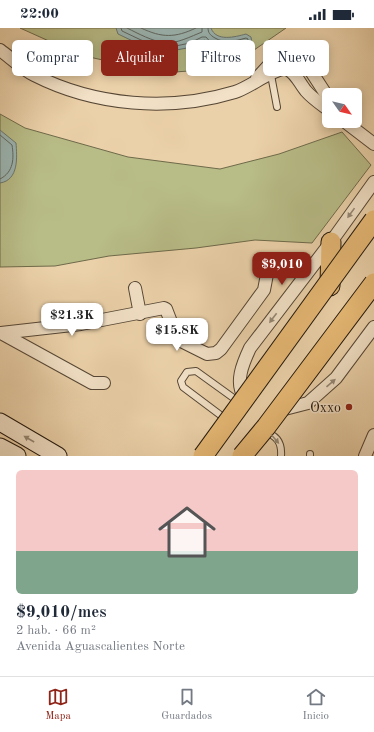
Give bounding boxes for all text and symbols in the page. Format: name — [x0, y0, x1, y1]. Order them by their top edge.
text: 22:00 — [20, 7, 59, 22]
chip: Comprar — [12, 40, 93, 76]
chip: Alquilar — [101, 40, 178, 76]
chip: Filtros — [186, 40, 255, 76]
chip: Nuevo — [263, 40, 329, 76]
north arrow — [322, 88, 362, 128]
map controls — [322, 88, 362, 128]
one-way arrow — [347, 208, 355, 219]
pin: $9,010 — [249, 252, 315, 286]
text: $9,010 — [261, 258, 303, 271]
pin: $21.3K — [39, 303, 105, 337]
text: $21.3K — [50, 309, 94, 322]
one-way arrow — [269, 312, 278, 323]
pin: $15.8K — [144, 318, 210, 352]
text: $15.8K — [155, 324, 199, 337]
one-way arrow — [326, 379, 335, 388]
place label: Oxxo — [310, 401, 341, 415]
marker: Oxxo — [344, 402, 354, 412]
one-way arrow — [271, 434, 280, 444]
one-way arrow — [23, 436, 35, 443]
icon: home — [151, 496, 223, 568]
text: $9,010/mes — [16, 604, 107, 621]
text: 2 hab. · 66 m² — [16, 624, 96, 637]
text: Avenida Aguascalientes Norte — [16, 640, 185, 653]
tab: Mapa — [45, 686, 71, 724]
tab: Guardados — [161, 686, 212, 724]
tab: Inicio — [302, 686, 329, 724]

